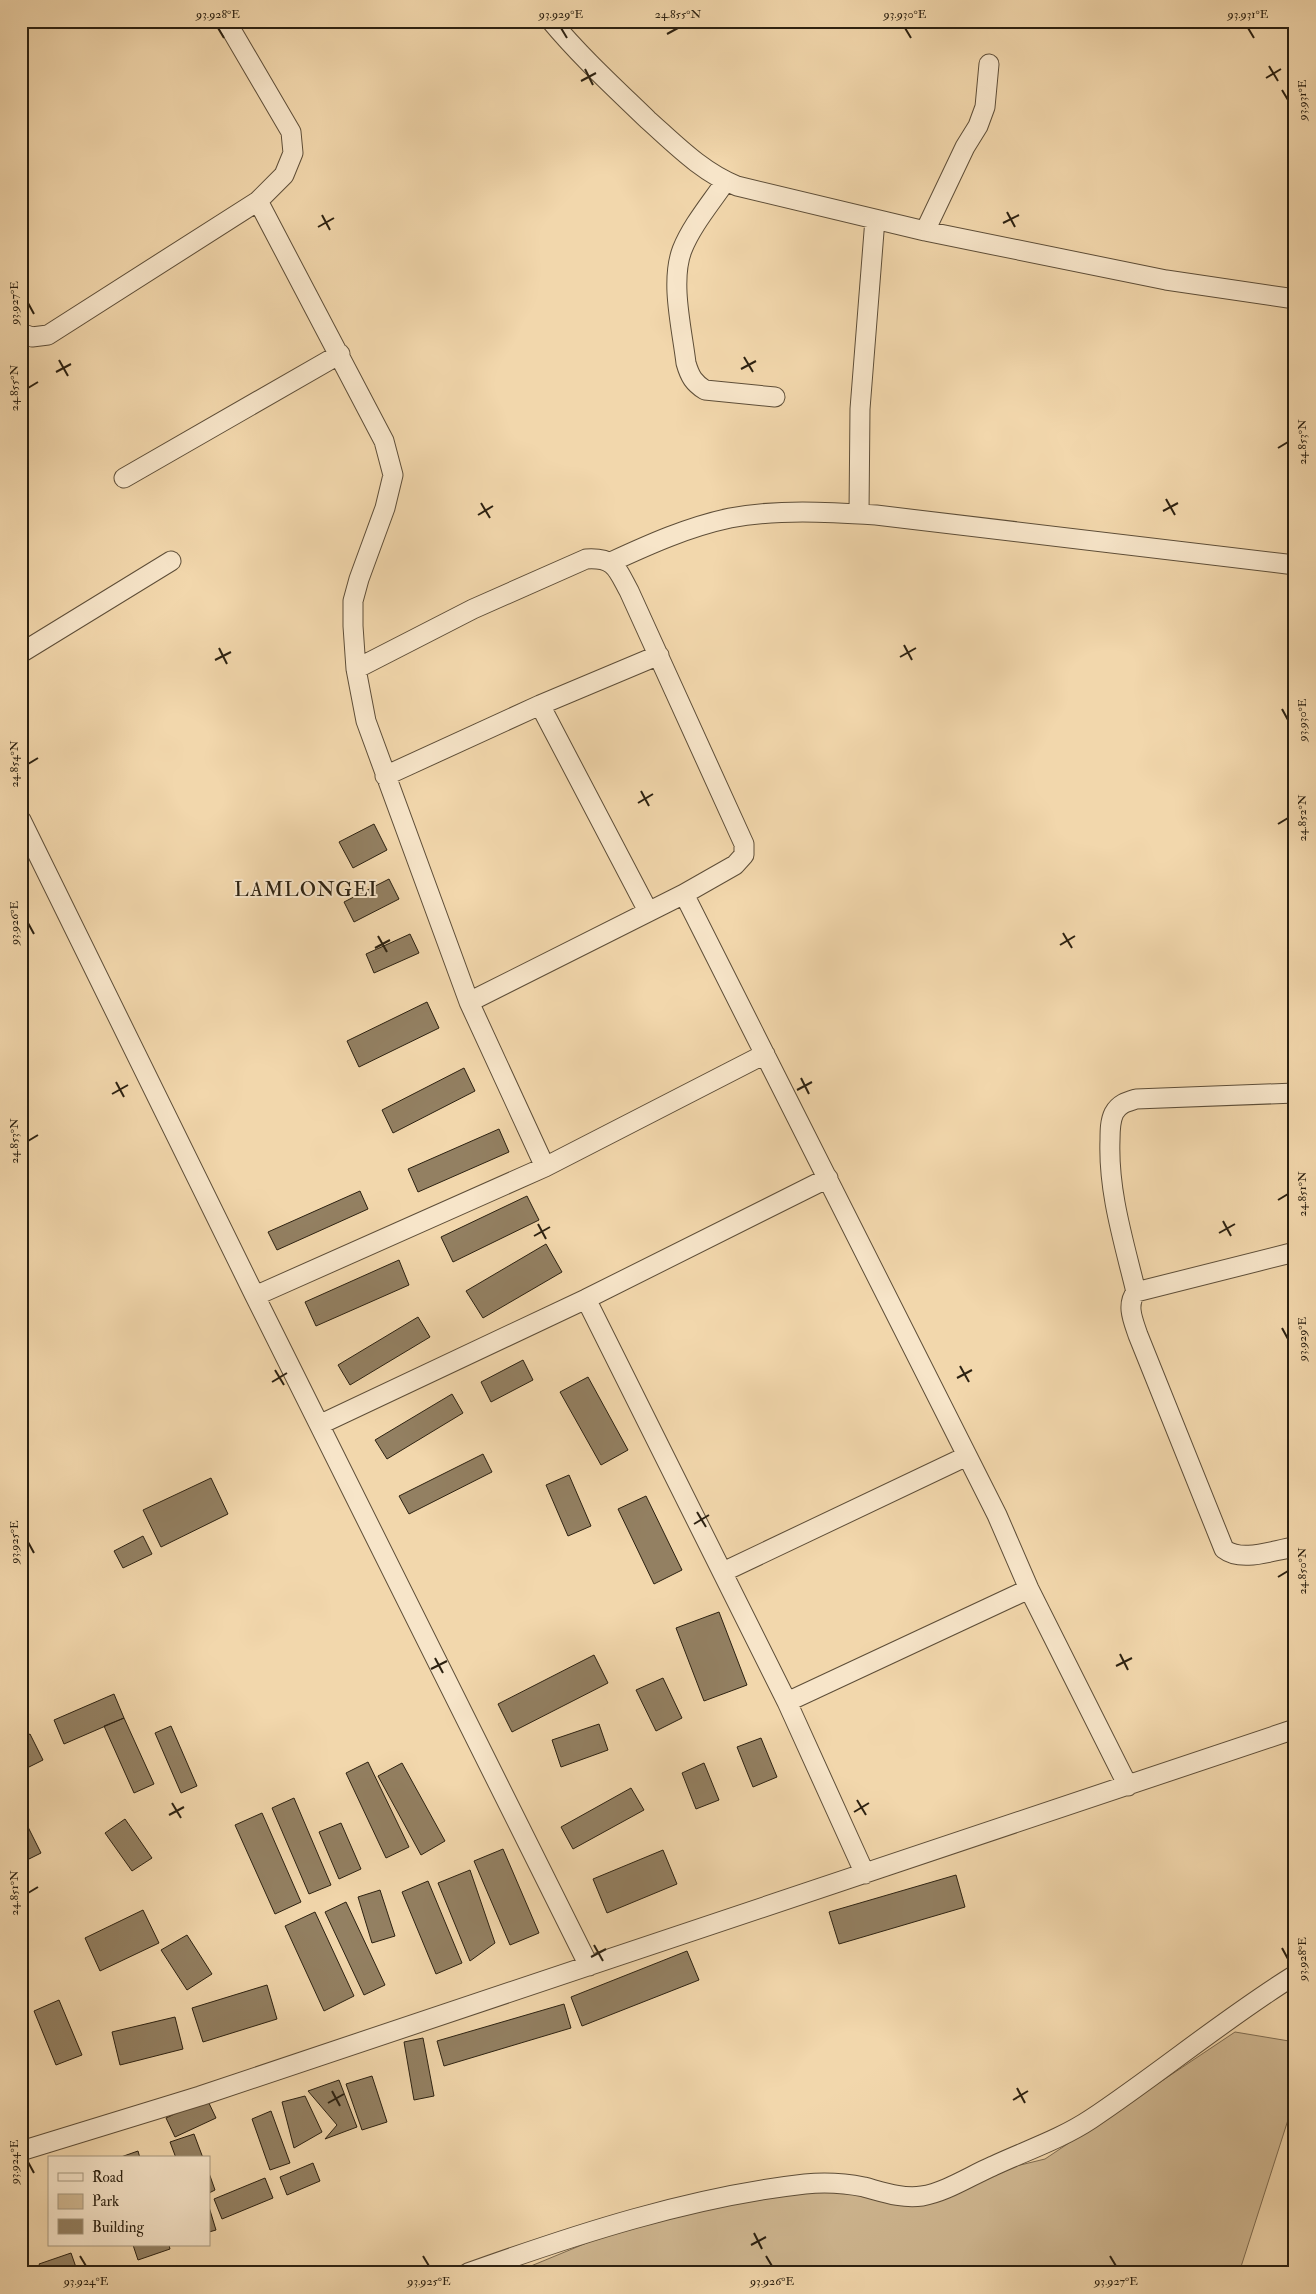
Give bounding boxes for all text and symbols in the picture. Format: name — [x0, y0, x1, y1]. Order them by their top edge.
text: 93.928°E — [195, 7, 240, 22]
text: 93.929°E — [538, 7, 584, 22]
text: 24.855°N — [655, 7, 701, 22]
text: 93.930°E — [883, 7, 927, 22]
text: 93.931°E — [1227, 7, 1269, 22]
text: 93.931°E — [1295, 79, 1310, 122]
text: 93.927°E — [7, 281, 22, 326]
text: 24.855°N — [7, 365, 22, 411]
text: 24.853°N — [1295, 419, 1310, 465]
text: 93.930°E — [1295, 698, 1310, 742]
text: 24.854°N — [7, 740, 22, 788]
text: 24.852°N — [1295, 794, 1310, 842]
district label: LAMLONGEI — [234, 877, 378, 902]
text: 93.926°E — [7, 901, 22, 946]
text: 24.853°N — [7, 1118, 22, 1164]
text: 24.851°N — [1295, 1171, 1310, 1217]
text: 93.929°E — [1295, 1316, 1310, 1362]
text: 93.925°E — [7, 1520, 22, 1565]
text: 24.850°N — [1295, 1547, 1310, 1595]
text: 24.851°N — [7, 1870, 22, 1916]
text: 93.928°E — [1295, 1937, 1310, 1982]
text: 93.924°E — [7, 2139, 22, 2185]
legend — [48, 2156, 210, 2246]
text: Road — [92, 2168, 124, 2187]
text: Park — [92, 2192, 119, 2211]
text: Building — [92, 2218, 144, 2237]
text: 93.924°E — [63, 2274, 109, 2289]
text: 93.925°E — [406, 2274, 451, 2289]
text: 93.926°E — [749, 2274, 794, 2289]
text: 93.927°E — [1093, 2274, 1138, 2289]

